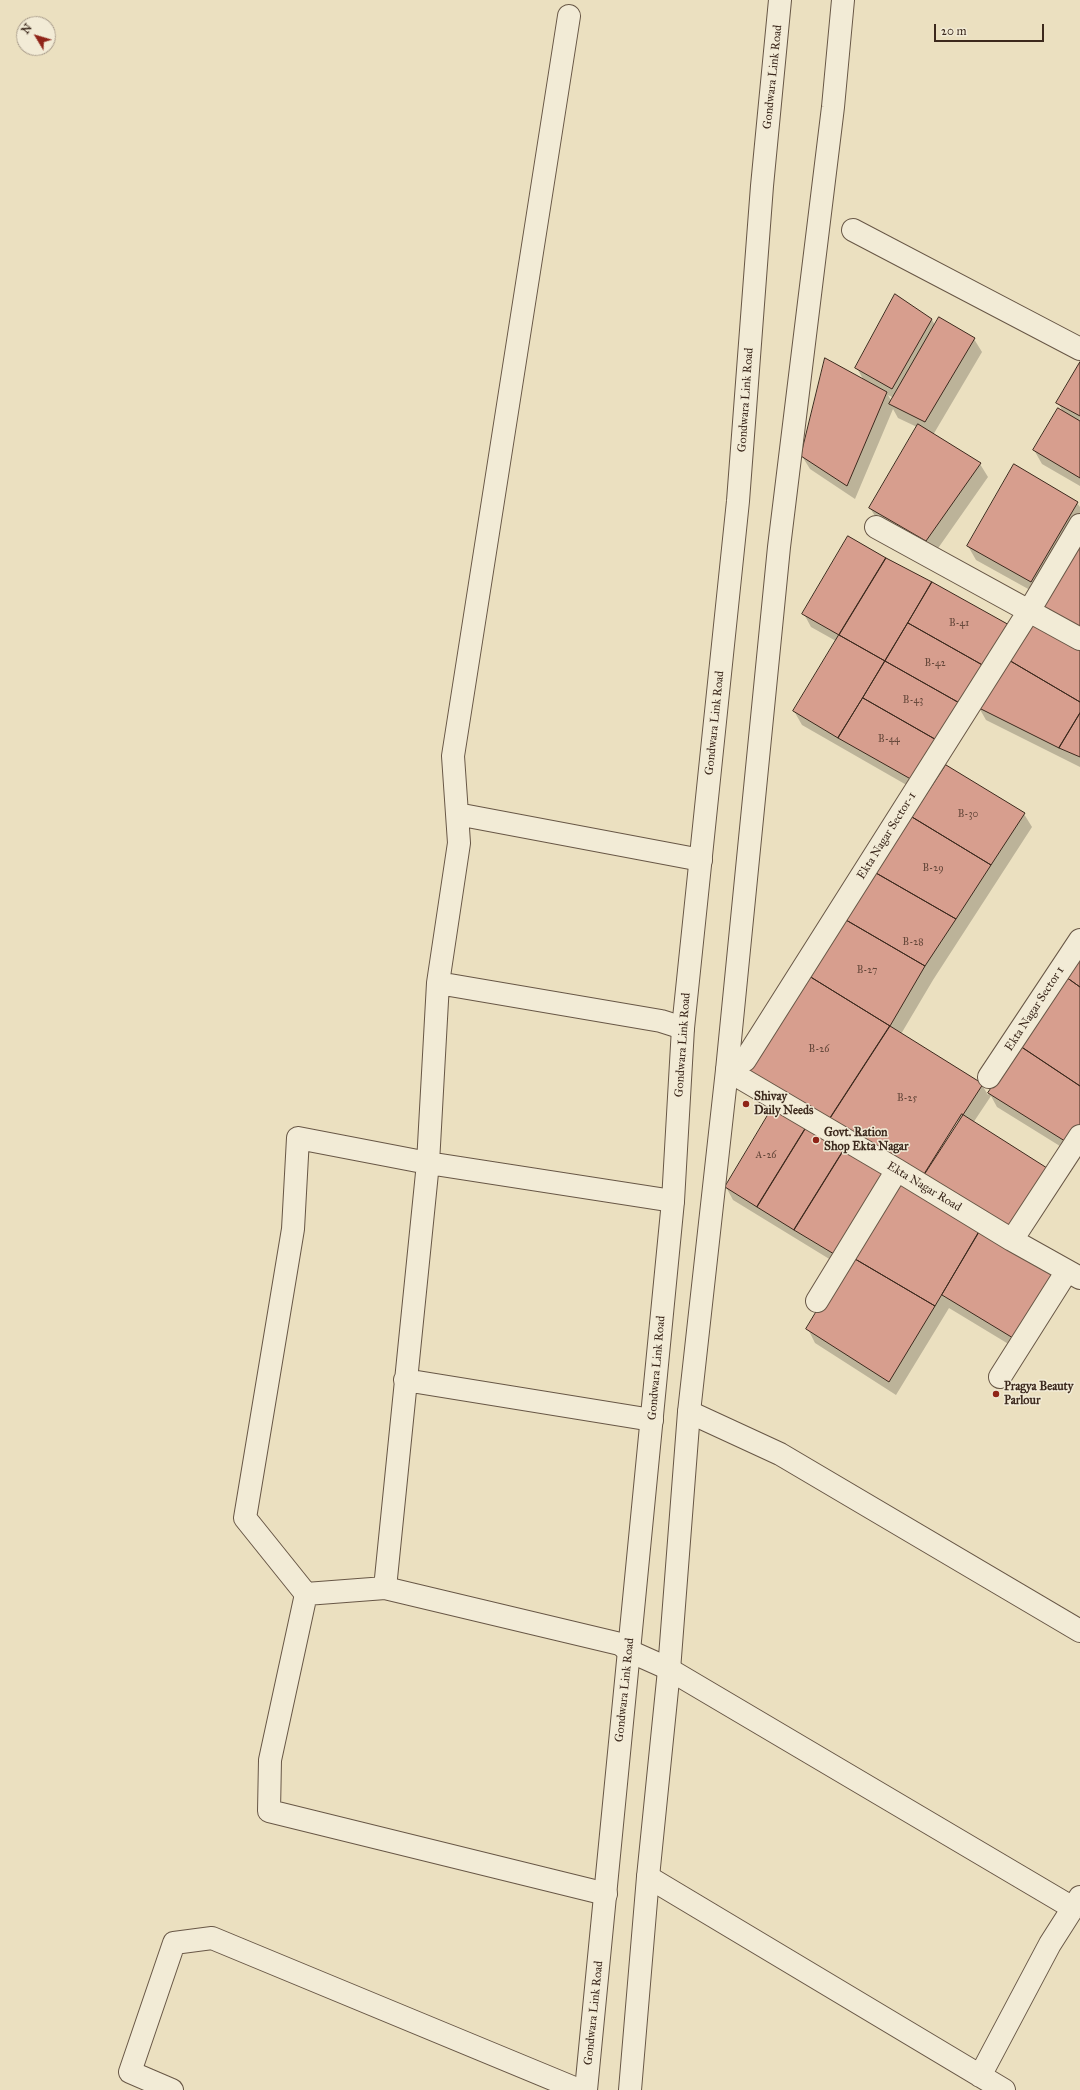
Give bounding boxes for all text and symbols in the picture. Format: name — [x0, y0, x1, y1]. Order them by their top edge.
north arrow — [16, 16, 56, 56]
scale bar — [936, 16, 1046, 42]
text: N — [19, 21, 35, 37]
street label: Gondwara Link Road — [760, 24, 786, 130]
text: 20 m — [941, 24, 967, 38]
street label: Gondwara Link Road — [735, 347, 757, 453]
house number: B-41 — [949, 618, 969, 630]
house number: B-42 — [924, 658, 946, 670]
street label: Gondwara Link Road — [702, 670, 728, 776]
house number: B-43 — [903, 695, 923, 707]
house number: B-44 — [878, 734, 900, 746]
street label: Ekta Nagar Sector-1 — [854, 790, 920, 882]
house number: B-30 — [958, 809, 978, 821]
house number: B-29 — [922, 863, 944, 875]
house number: B-28 — [903, 937, 923, 949]
street label: Ekta Nagar Sector 1 — [1002, 964, 1068, 1054]
house number: B-27 — [857, 965, 877, 977]
street label: Gondwara Link Road — [672, 992, 694, 1098]
house number: B-26 — [809, 1044, 829, 1056]
place label: Shivay Daily Needs — [754, 1090, 813, 1118]
house number: B-25 — [897, 1093, 917, 1105]
marker: Shivay Daily Needs — [741, 1099, 751, 1109]
place label: Govt. Ration Shop Ekta Nagar — [824, 1126, 908, 1154]
marker: Govt. Ration Shop Ekta Nagar — [811, 1135, 821, 1145]
house number: A-26 — [756, 1150, 776, 1162]
street label: Ekta Nagar Road — [884, 1159, 964, 1215]
street label: Gondwara Link Road — [645, 1315, 669, 1421]
place label: Pragya Beauty Parlour — [1004, 1380, 1073, 1408]
marker: Pragya Beauty Parlour — [991, 1389, 1001, 1399]
street label: Gondwara Link Road — [612, 1637, 638, 1743]
street label: Gondwara Link Road — [581, 1960, 607, 2066]

